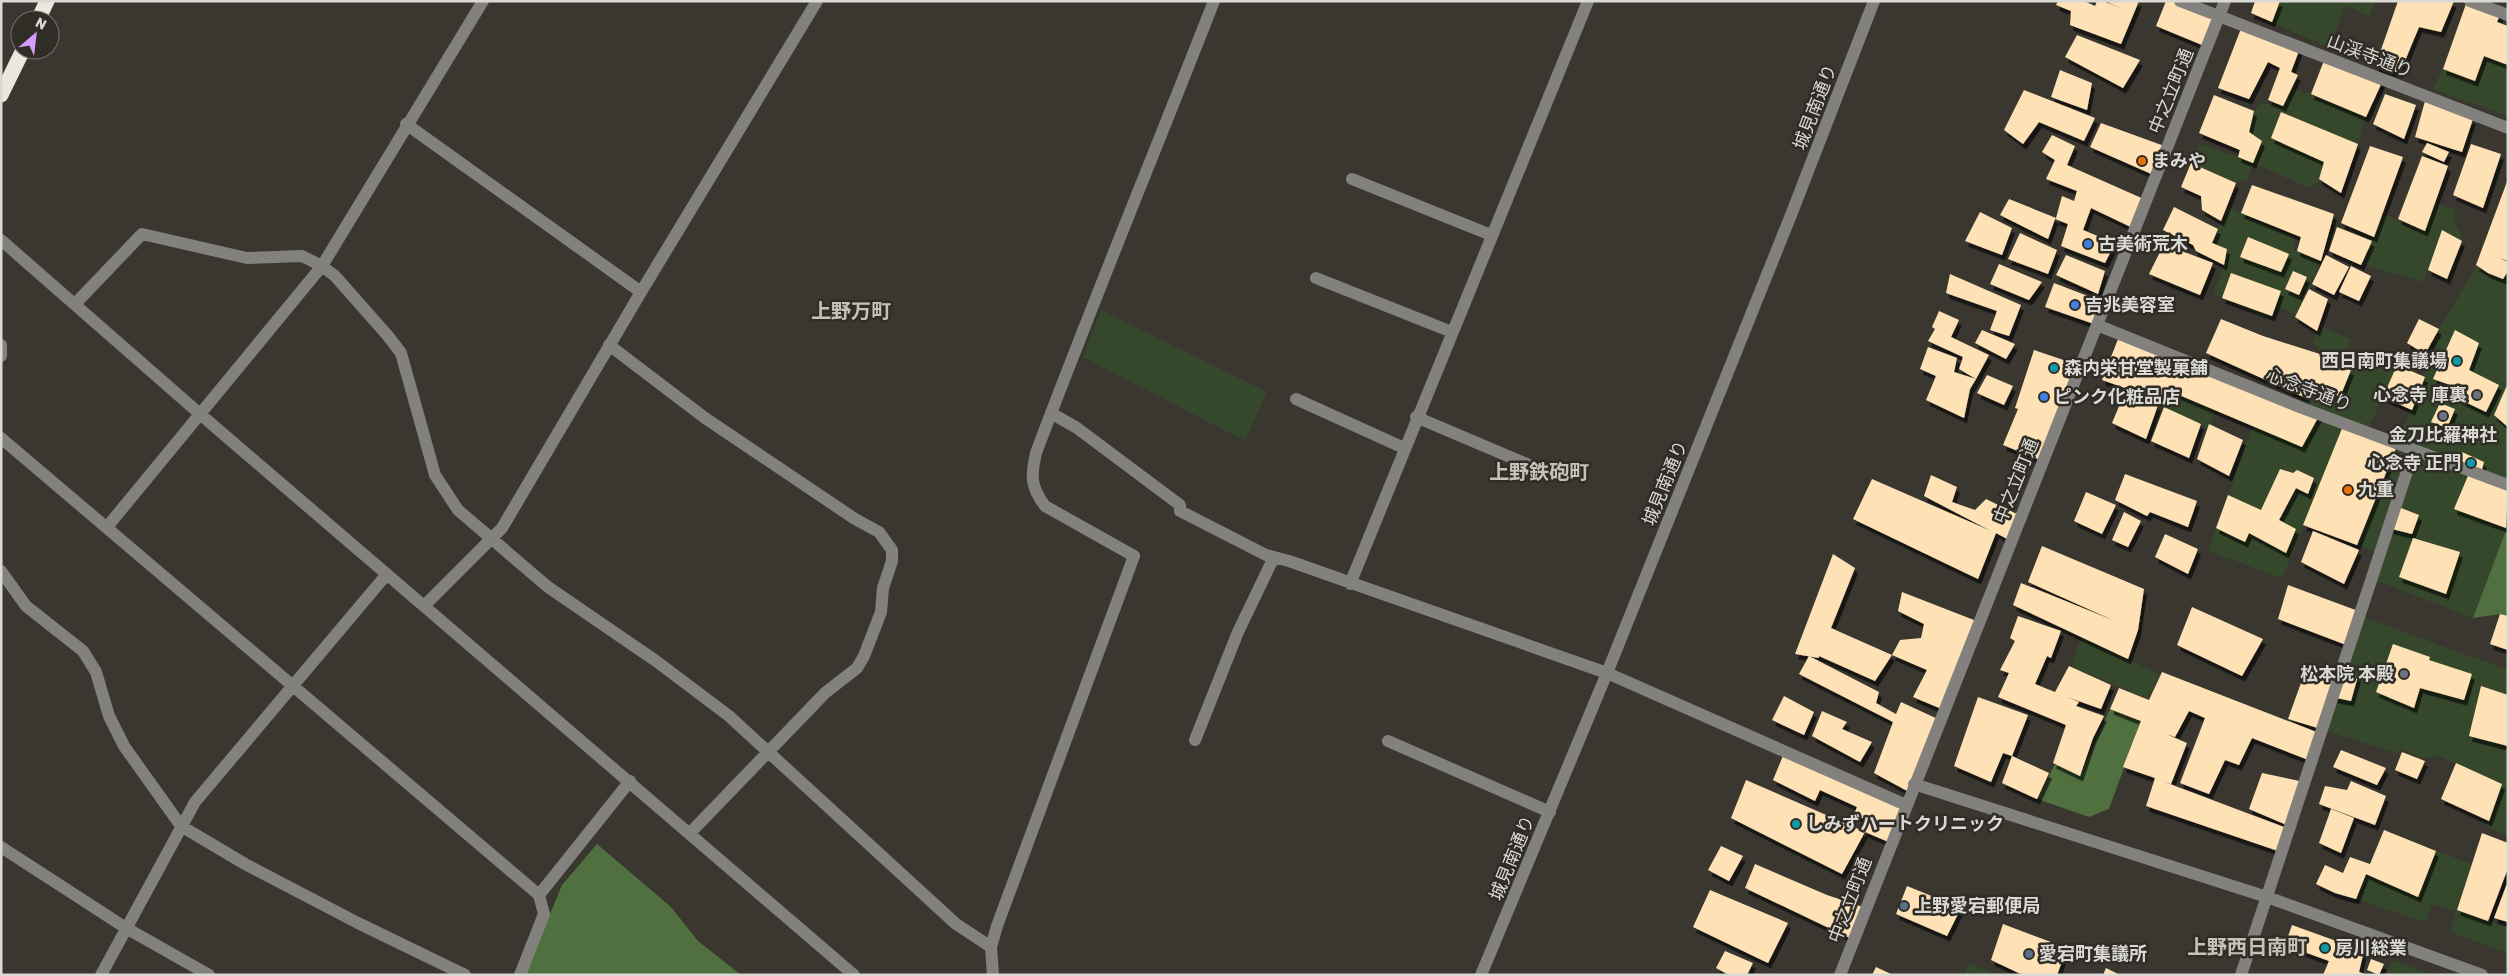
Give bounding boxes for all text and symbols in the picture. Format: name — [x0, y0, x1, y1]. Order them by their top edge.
north arrow — [10, 10, 60, 60]
text: N — [32, 14, 49, 34]
street label: 山渓寺通り — [2324, 30, 2416, 82]
street label: 中之立町通 — [2144, 45, 2198, 137]
street label: 城見南通り — [1789, 61, 1841, 153]
place label: まみや — [2152, 150, 2206, 172]
marker: まみや — [2136, 155, 2148, 167]
place label: 古美術荒木 — [2098, 233, 2188, 255]
marker: 古美術荒木 — [2082, 238, 2094, 250]
place label: 吉兆美容室 — [2085, 294, 2175, 316]
district label: 上野万町 — [811, 299, 891, 323]
marker: 吉兆美容室 — [2069, 299, 2081, 311]
place label: 西日南町集議場 — [2321, 350, 2447, 372]
marker: 西日南町集議場 — [2451, 355, 2463, 367]
place label: 森内栄甘堂製菓舗 — [2064, 357, 2208, 379]
marker: 森内栄甘堂製菓舗 — [2048, 362, 2060, 374]
street label: 心念寺通り — [2263, 364, 2355, 416]
place label: 心念寺 庫裏 — [2373, 384, 2467, 406]
place label: ピンク化粧品店 — [2054, 386, 2180, 408]
marker: 心念寺 庫裏 — [2471, 389, 2483, 401]
marker: ピンク化粧品店 — [2038, 391, 2050, 403]
marker: 金刀比羅神社 — [2437, 410, 2449, 422]
place label: 金刀比羅神社 — [2389, 424, 2497, 446]
street label: 中之立町通 — [1989, 435, 2043, 527]
street label: 城見南通り — [1638, 437, 1692, 529]
place label: 心念寺 正門 — [2367, 452, 2461, 474]
marker: 心念寺 正門 — [2465, 457, 2477, 469]
district label: 上野鉄砲町 — [1489, 460, 1589, 484]
place label: 九重 — [2358, 479, 2394, 501]
marker: 九重 — [2342, 484, 2354, 496]
place label: 松本院 本殿 — [2300, 663, 2394, 685]
marker: 松本院 本殿 — [2398, 668, 2410, 680]
street label: 城見南通り — [1485, 812, 1539, 904]
place label: しみずハートクリニック — [1806, 813, 2004, 835]
marker: しみずハートクリニック — [1790, 818, 1802, 830]
street label: 中之立町通 — [1824, 854, 1876, 946]
place label: 上野愛宕郵便局 — [1914, 895, 2040, 917]
marker: 上野愛宕郵便局 — [1898, 900, 1910, 912]
district label: 上野西日南町 — [2187, 935, 2307, 959]
place label: 房川総業 — [2335, 937, 2407, 959]
marker: 房川総業 — [2319, 942, 2331, 954]
place label: 愛宕町集議所 — [2039, 943, 2147, 965]
marker: 愛宕町集議所 — [2023, 948, 2035, 960]

